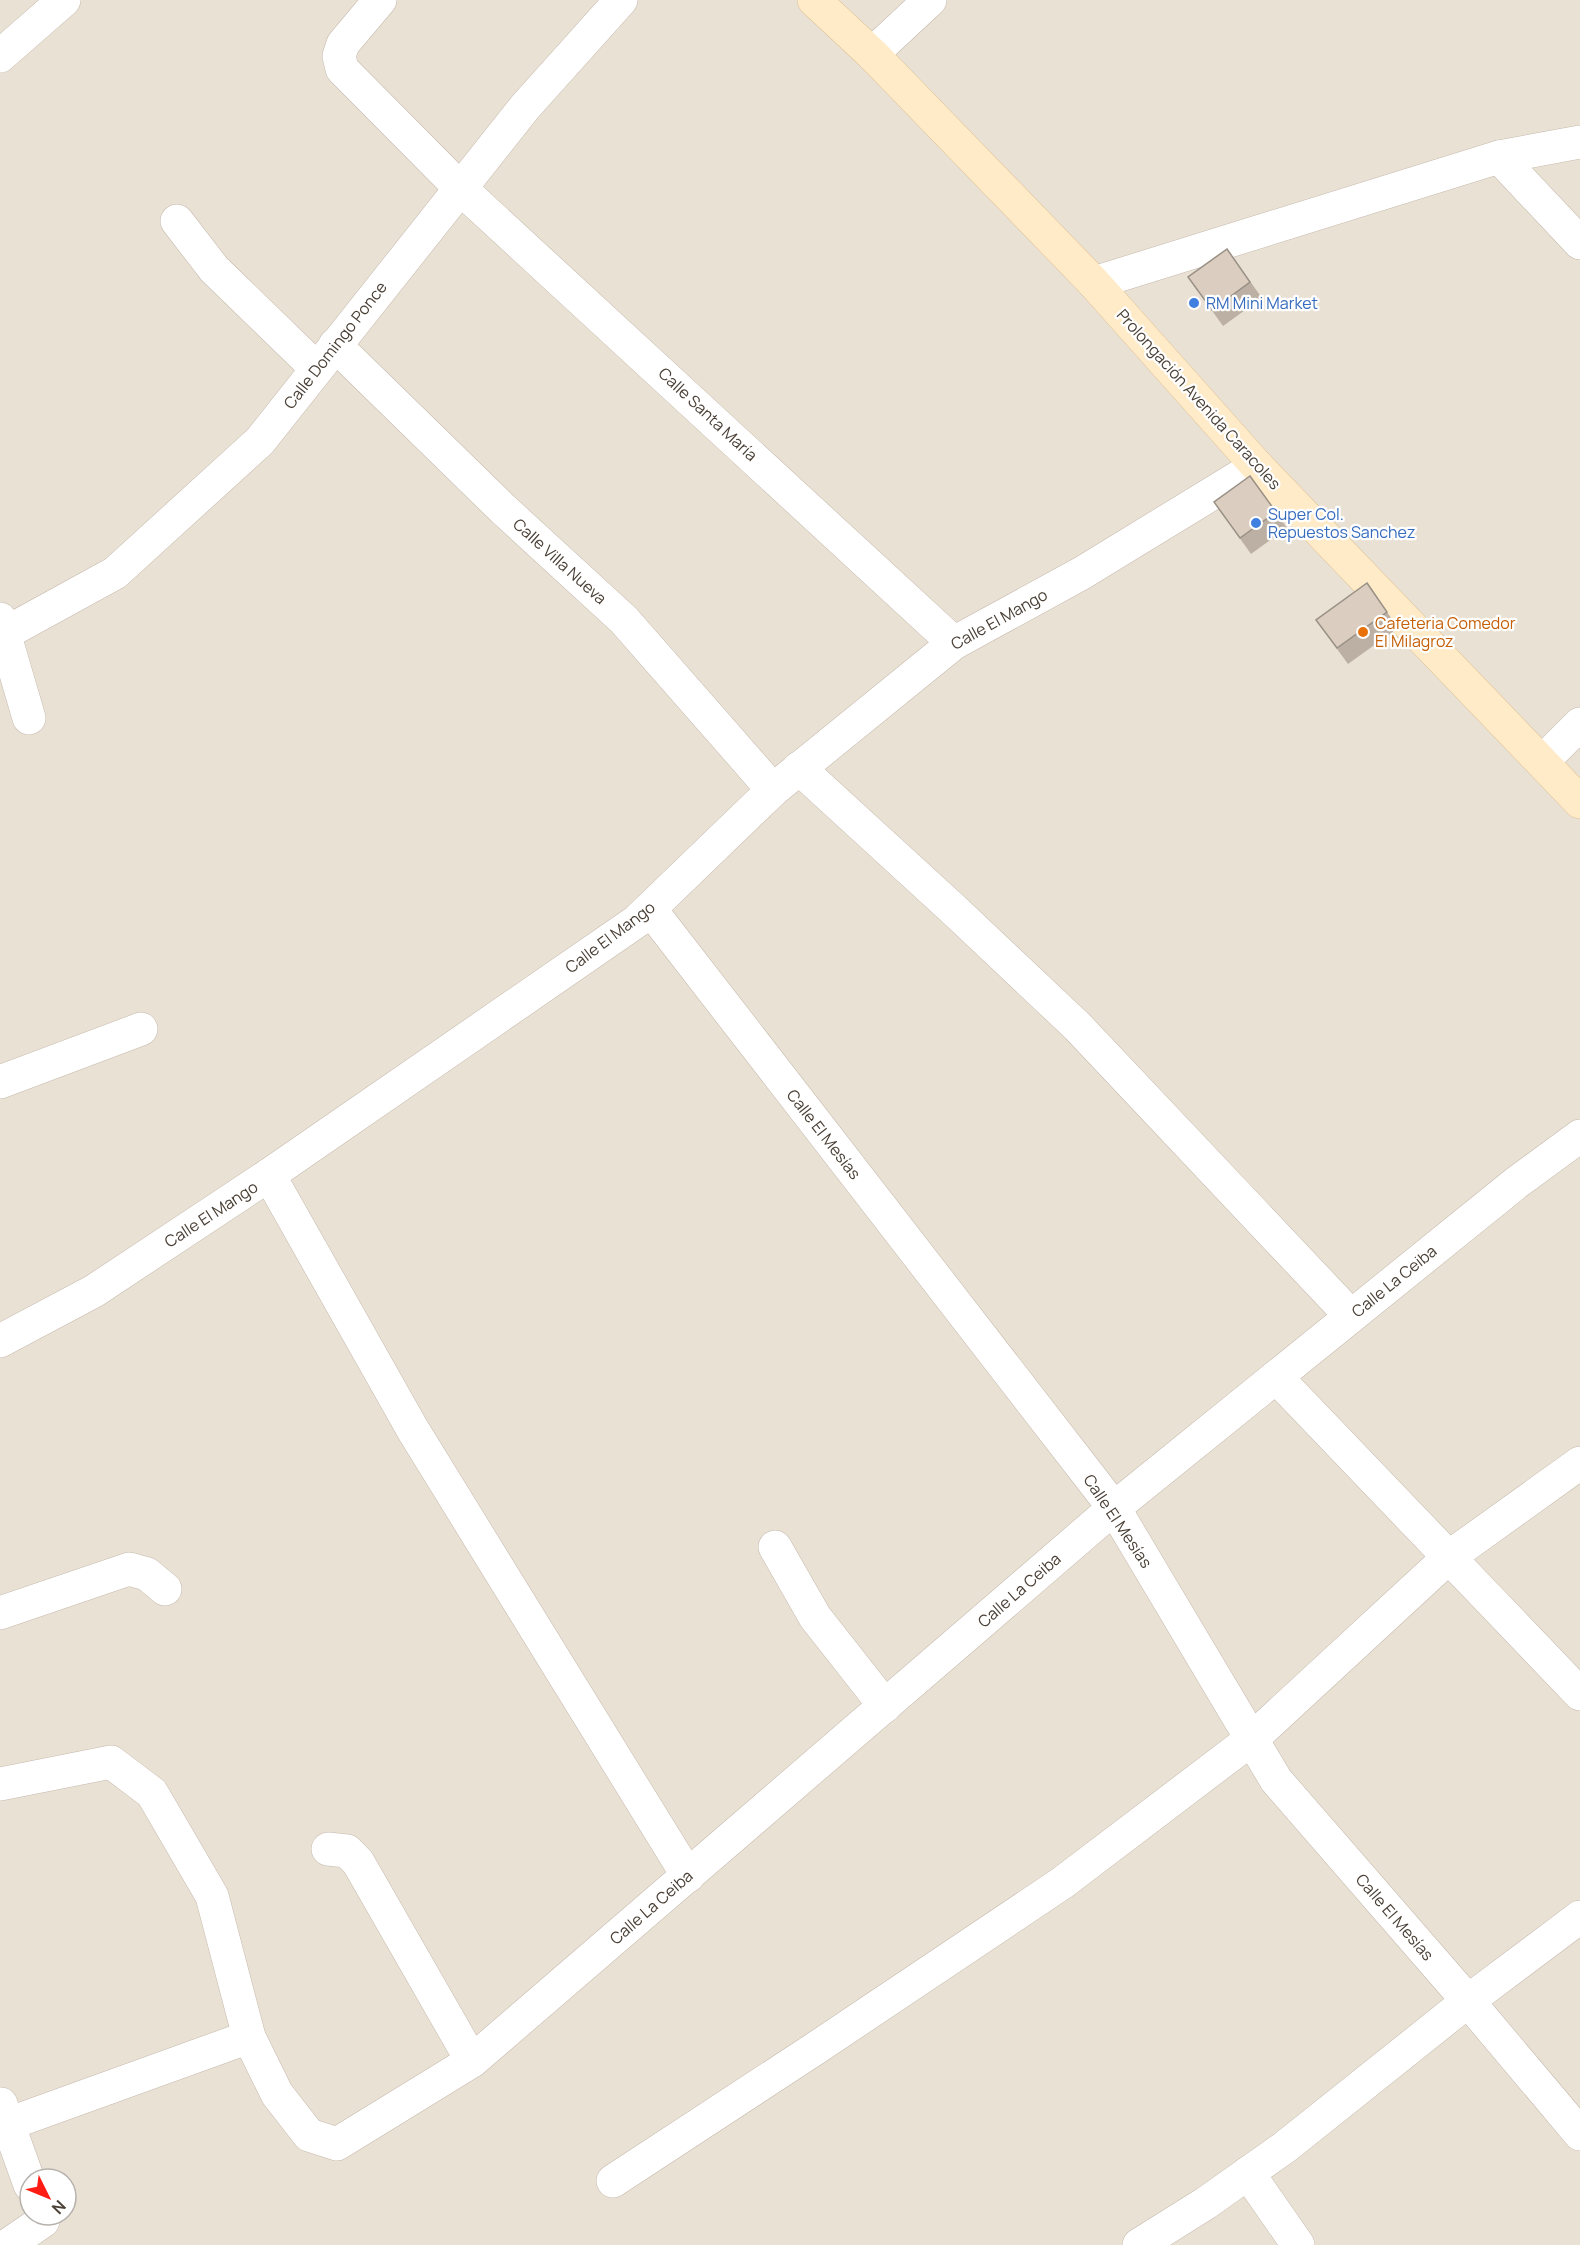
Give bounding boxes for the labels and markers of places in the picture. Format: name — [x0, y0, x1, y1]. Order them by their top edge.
place label: RM Mini Market — [1206, 292, 1318, 314]
marker: RM Mini Market — [1187, 296, 1201, 310]
place label: Super Col. Repuestos Sanchez — [1268, 503, 1415, 543]
marker: Super Col. Repuestos Sanchez — [1249, 516, 1263, 530]
place label: Cafeteria Comedor El Milagroz — [1375, 612, 1516, 652]
marker: Cafeteria Comedor El Milagroz — [1356, 625, 1370, 639]

